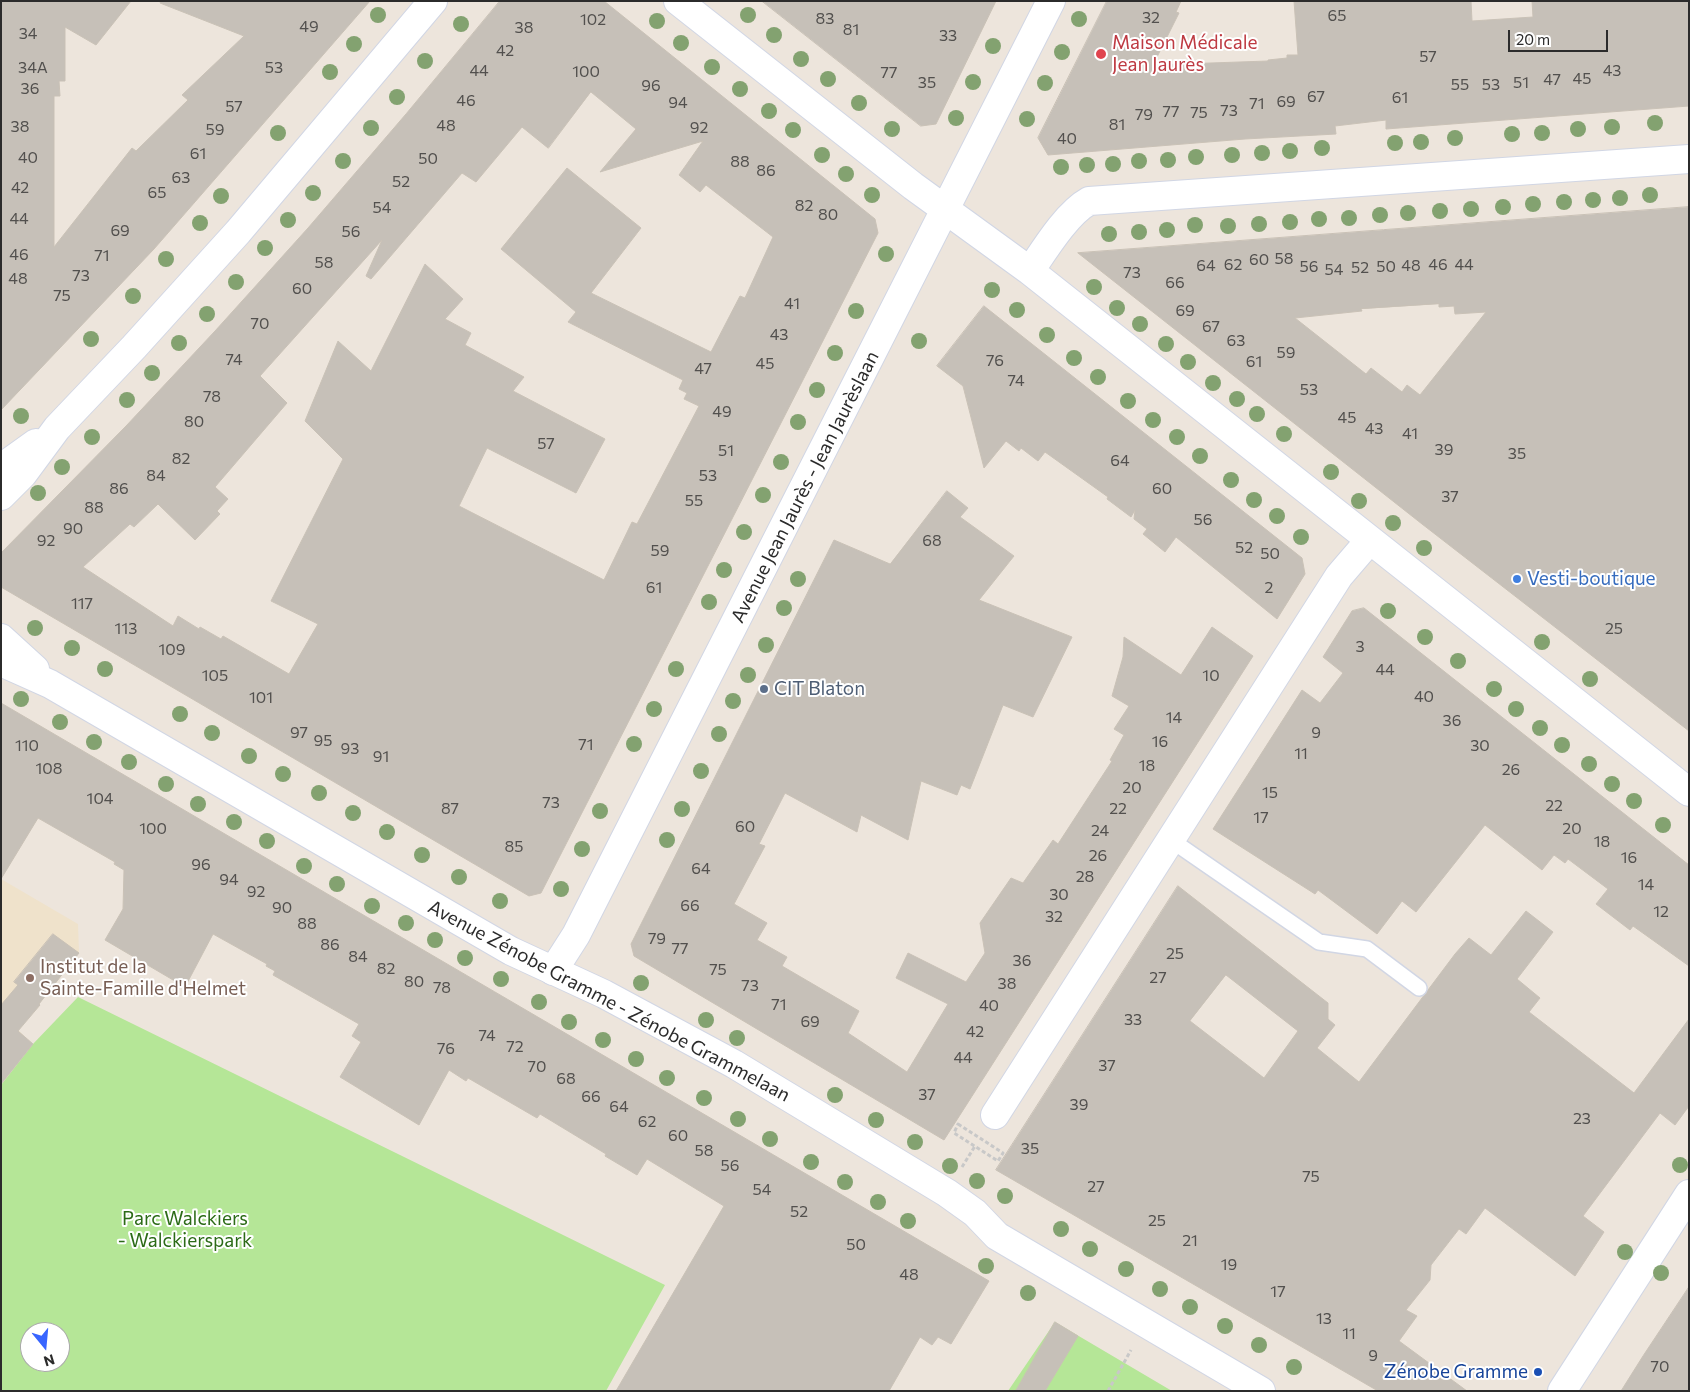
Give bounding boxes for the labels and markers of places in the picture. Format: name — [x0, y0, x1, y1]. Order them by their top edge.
place label: Maison Médicale Jean Jaurès — [1112, 32, 1258, 76]
marker: Maison Médicale Jean Jaurès — [1094, 47, 1108, 61]
place label: Vesti-boutique — [1527, 568, 1656, 590]
marker: Vesti-boutique — [1511, 573, 1523, 585]
place label: CIT Blaton — [774, 678, 865, 700]
marker: CIT Blaton — [758, 683, 770, 695]
place label: Institut de la Sainte-Famille d'Helmet — [40, 956, 246, 1000]
marker: Institut de la Sainte-Famille d'Helmet — [24, 972, 36, 984]
place label: Zénobe Gramme — [1384, 1361, 1528, 1383]
marker: Zénobe Gramme — [1532, 1366, 1544, 1378]

